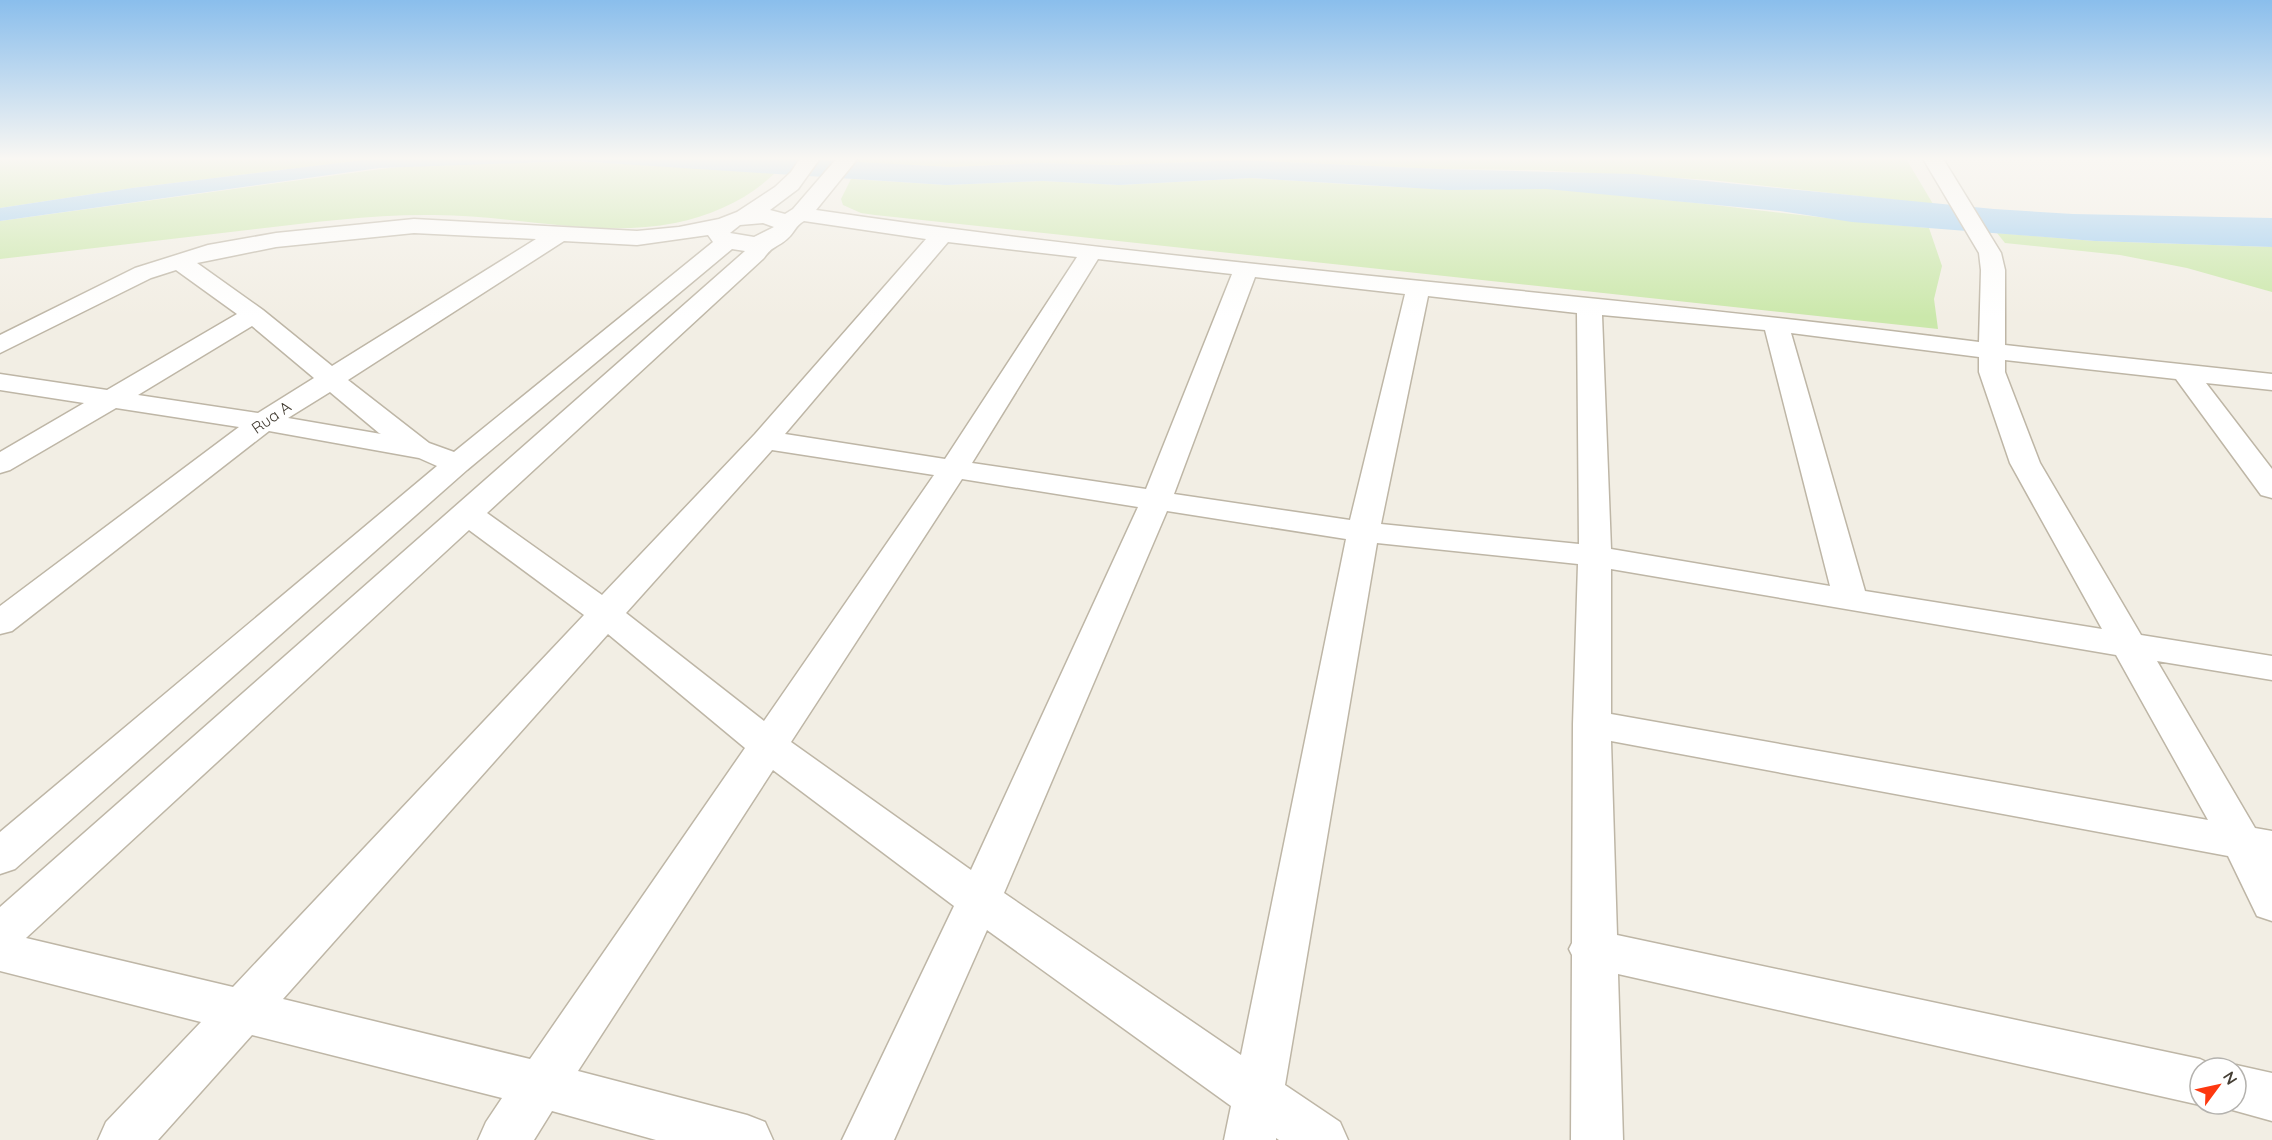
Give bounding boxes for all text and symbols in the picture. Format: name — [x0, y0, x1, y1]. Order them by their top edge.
street label: Rua A — [247, 396, 295, 438]
north arrow — [2188, 1056, 2248, 1116]
text: N — [2219, 1067, 2242, 1088]

